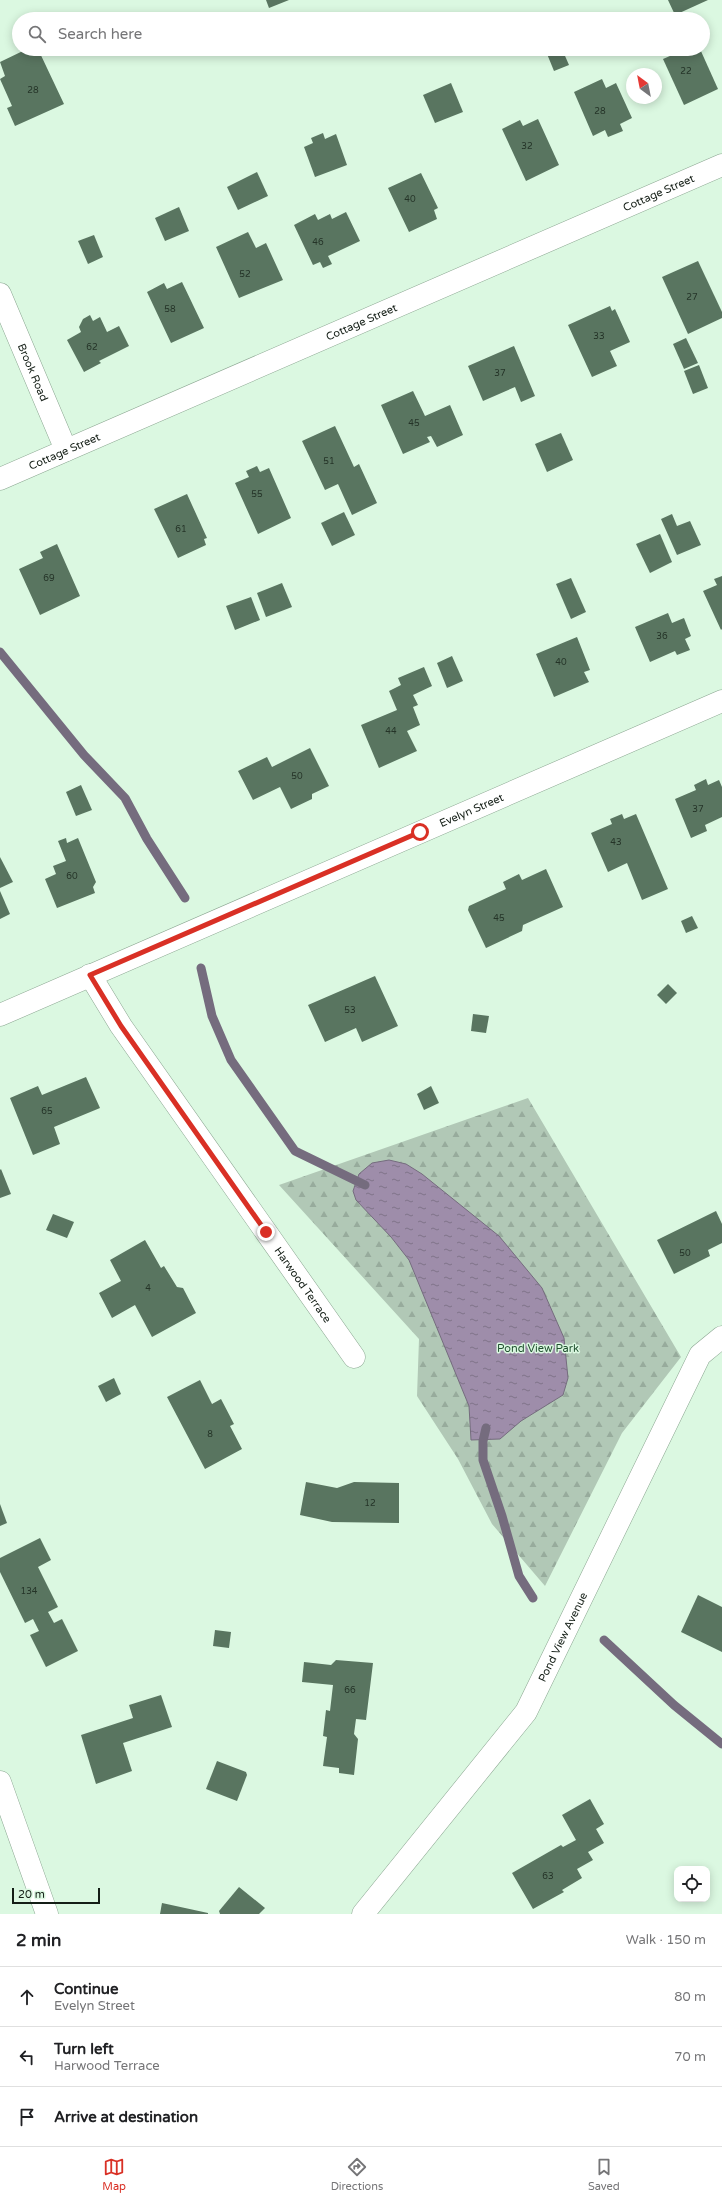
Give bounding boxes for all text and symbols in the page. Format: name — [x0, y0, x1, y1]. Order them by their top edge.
search box — [12, 12, 710, 56]
icon: search — [26, 23, 48, 45]
text: Search here — [58, 25, 142, 43]
house number: 22 — [680, 66, 692, 77]
north arrow — [626, 68, 662, 104]
house number: 28 — [27, 85, 39, 96]
house number: 28 — [594, 106, 606, 117]
house number: 32 — [521, 141, 533, 152]
street label: Cottage Street — [621, 172, 696, 214]
house number: 40 — [404, 194, 416, 205]
house number: 46 — [312, 237, 324, 248]
house number: 52 — [239, 269, 251, 280]
house number: 27 — [686, 292, 698, 303]
street label: Cottage Street — [324, 301, 399, 343]
house number: 58 — [164, 304, 176, 315]
house number: 33 — [593, 331, 605, 342]
street label: Brook Road — [15, 342, 51, 403]
house number: 62 — [86, 342, 98, 353]
house number: 37 — [494, 368, 506, 379]
house number: 45 — [408, 418, 420, 429]
street label: Cottage Street — [27, 430, 102, 473]
house number: 51 — [323, 456, 335, 467]
house number: 55 — [251, 489, 263, 500]
house number: 61 — [175, 524, 187, 535]
house number: 69 — [43, 573, 55, 584]
house number: 36 — [656, 631, 668, 642]
house number: 40 — [555, 657, 567, 668]
house number: 44 — [385, 726, 397, 737]
house number: 50 — [291, 771, 303, 782]
street label: Evelyn Street — [438, 791, 506, 830]
house number: 37 — [692, 804, 704, 815]
route start — [411, 823, 429, 841]
house number: 43 — [610, 837, 622, 848]
house number: 60 — [66, 871, 78, 882]
house number: 45 — [493, 913, 505, 924]
house number: 53 — [344, 1005, 356, 1016]
house number: 65 — [41, 1106, 53, 1117]
route end — [257, 1223, 275, 1241]
street label: Harwood Terrace — [272, 1245, 334, 1325]
house number: 50 — [679, 1248, 691, 1259]
house number: 4 — [145, 1283, 151, 1294]
park label: Pond View Park — [497, 1342, 579, 1355]
house number: 8 — [207, 1429, 213, 1440]
house number: 12 — [364, 1498, 376, 1509]
house number: 134 — [21, 1586, 38, 1597]
street label: Pond View Avenue — [536, 1590, 590, 1684]
house number: 66 — [344, 1685, 356, 1696]
map controls — [674, 1866, 710, 1902]
button: locate — [674, 1866, 710, 1902]
house number: 63 — [542, 1871, 554, 1882]
scale bar — [12, 1886, 100, 1905]
text: 20 m — [18, 1888, 45, 1901]
text: 2 min — [16, 1930, 61, 1951]
text: Walk · 150 m — [626, 1932, 706, 1948]
text: Continue — [54, 1980, 118, 1998]
icon: ahead — [16, 1986, 38, 2008]
text: 80 m — [674, 1989, 706, 2005]
text: Evelyn Street — [54, 1998, 135, 2014]
text: Turn left — [54, 2040, 114, 2058]
icon: left — [16, 2046, 38, 2068]
text: 70 m — [674, 2049, 706, 2065]
text: Harwood Terrace — [54, 2058, 160, 2074]
icon: arrive — [16, 2106, 38, 2128]
text: Arrive at destination — [54, 2108, 198, 2126]
tab: Map — [102, 2156, 126, 2193]
tab: Directions — [331, 2156, 383, 2193]
tab: Saved — [588, 2156, 620, 2193]

